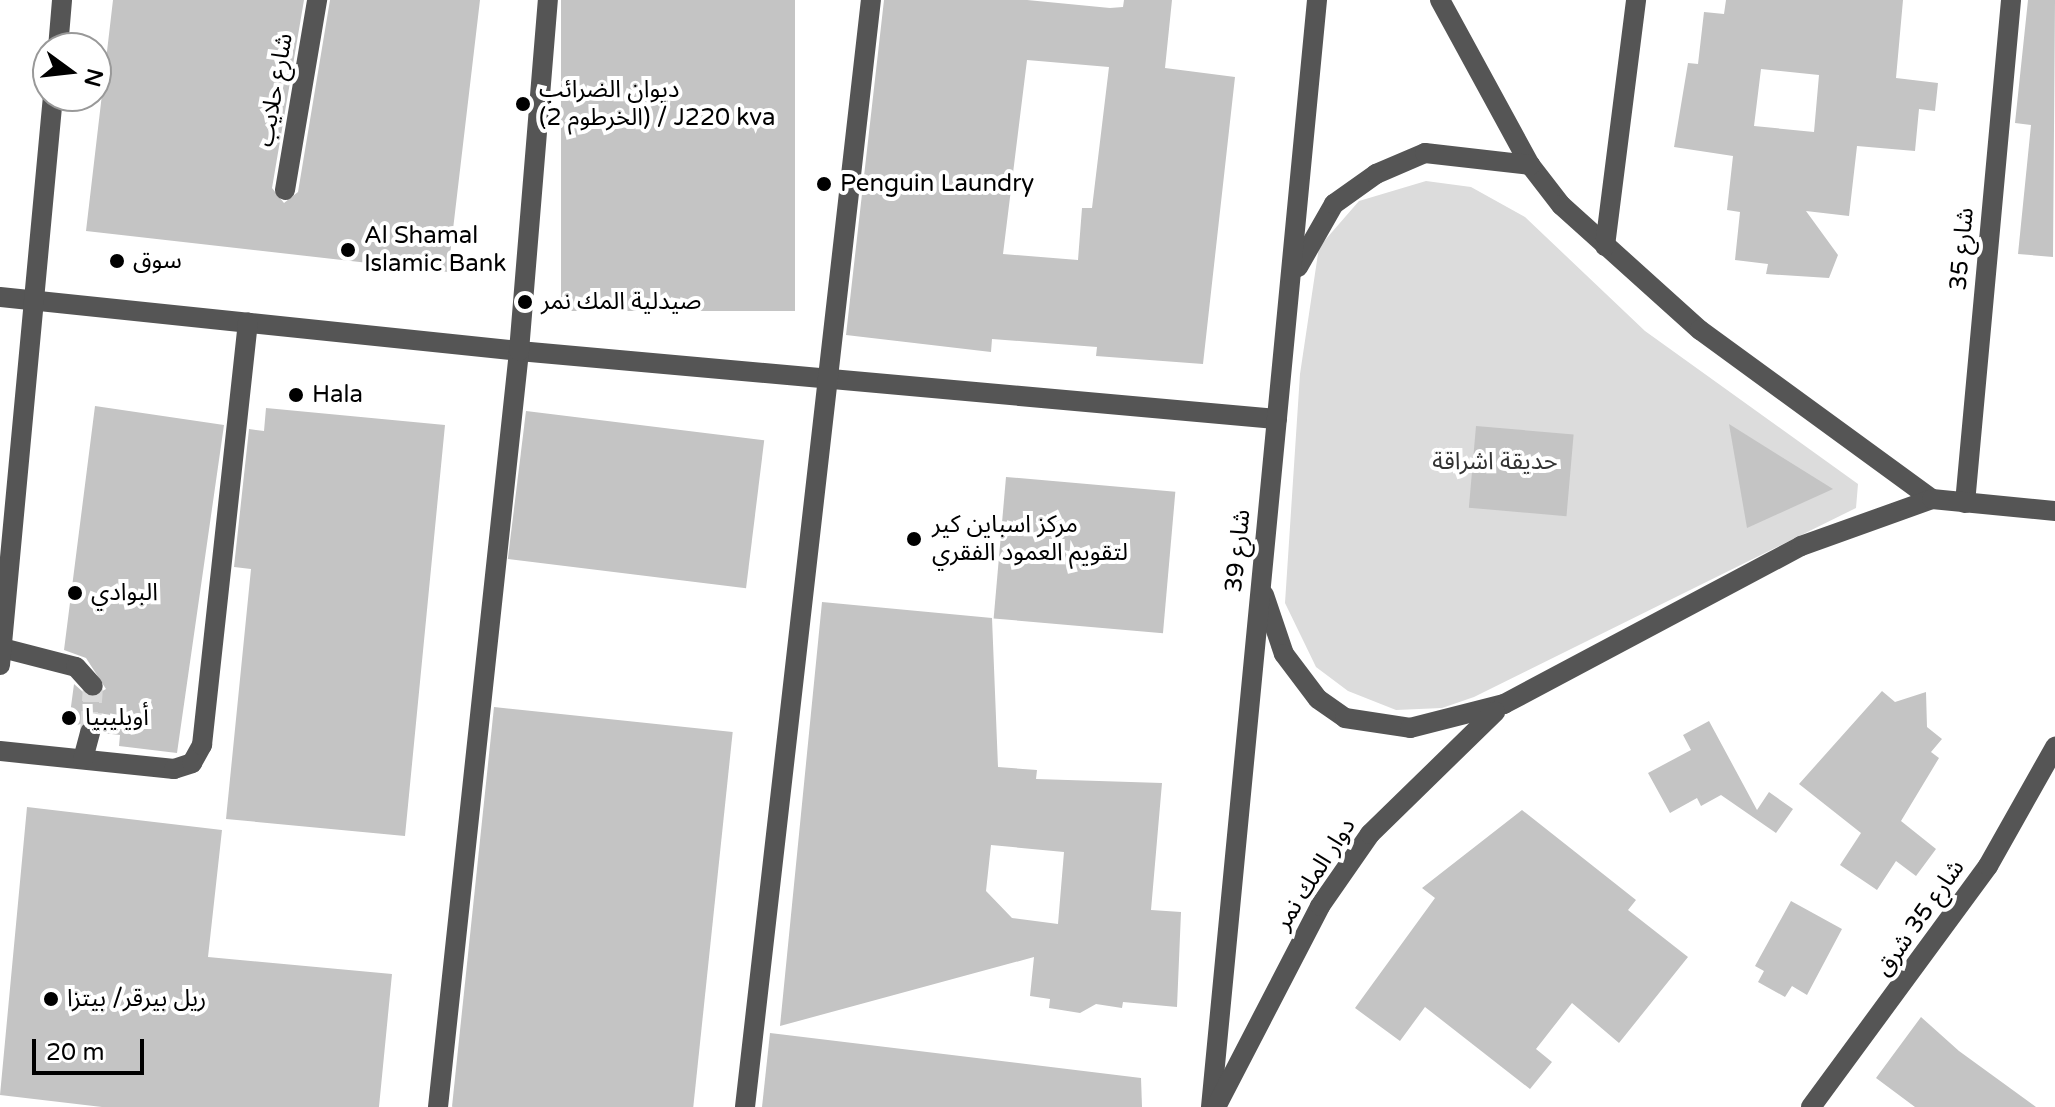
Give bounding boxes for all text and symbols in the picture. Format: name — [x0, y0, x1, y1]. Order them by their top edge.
street label: شارع حلايب — [251, 31, 299, 149]
north arrow — [32, 32, 112, 112]
text: N — [78, 66, 108, 90]
place label: ديوان الضرائب (الخرطوم 2) / J220 kva — [539, 76, 775, 132]
marker: ديوان الضرائب (الخرطوم 2) / J220 kva — [514, 95, 532, 113]
place label: Penguin Laundry — [840, 170, 1034, 198]
marker: Penguin Laundry — [815, 175, 833, 193]
street label: شارع 35 — [1944, 206, 1980, 292]
place label: Al Shamal Islamic Bank — [364, 222, 506, 278]
marker: Al Shamal Islamic Bank — [339, 241, 357, 259]
place label: سوق — [133, 247, 182, 275]
marker: سوق — [108, 252, 126, 270]
place label: صيدلية المك نمر — [541, 288, 702, 316]
marker: صيدلية المك نمر — [516, 293, 534, 311]
place label: Hala — [312, 381, 363, 409]
marker: Hala — [287, 386, 305, 404]
park label: حديقة اشراقة — [1432, 448, 1558, 476]
street label: شارع 39 — [1219, 508, 1257, 594]
place label: مركز اسباين كير لتقويم العمود الفقري — [932, 511, 1128, 567]
marker: مركز اسباين كير لتقويم العمود الفقري — [903, 528, 925, 550]
place label: البوادي — [91, 579, 158, 607]
marker: البوادي — [66, 584, 84, 602]
place label: أويليبيا — [85, 704, 149, 732]
marker: أويليبيا — [60, 709, 78, 727]
street label: دوار المك نمر — [1268, 813, 1362, 935]
street label: شارع 35 شرق — [1869, 854, 1971, 982]
place label: ريل بيرقر/ بيتزا — [67, 985, 206, 1013]
marker: ريل بيرقر/ بيتزا — [42, 990, 60, 1008]
scale bar — [36, 1023, 148, 1073]
text: 20 m — [46, 1038, 104, 1067]

